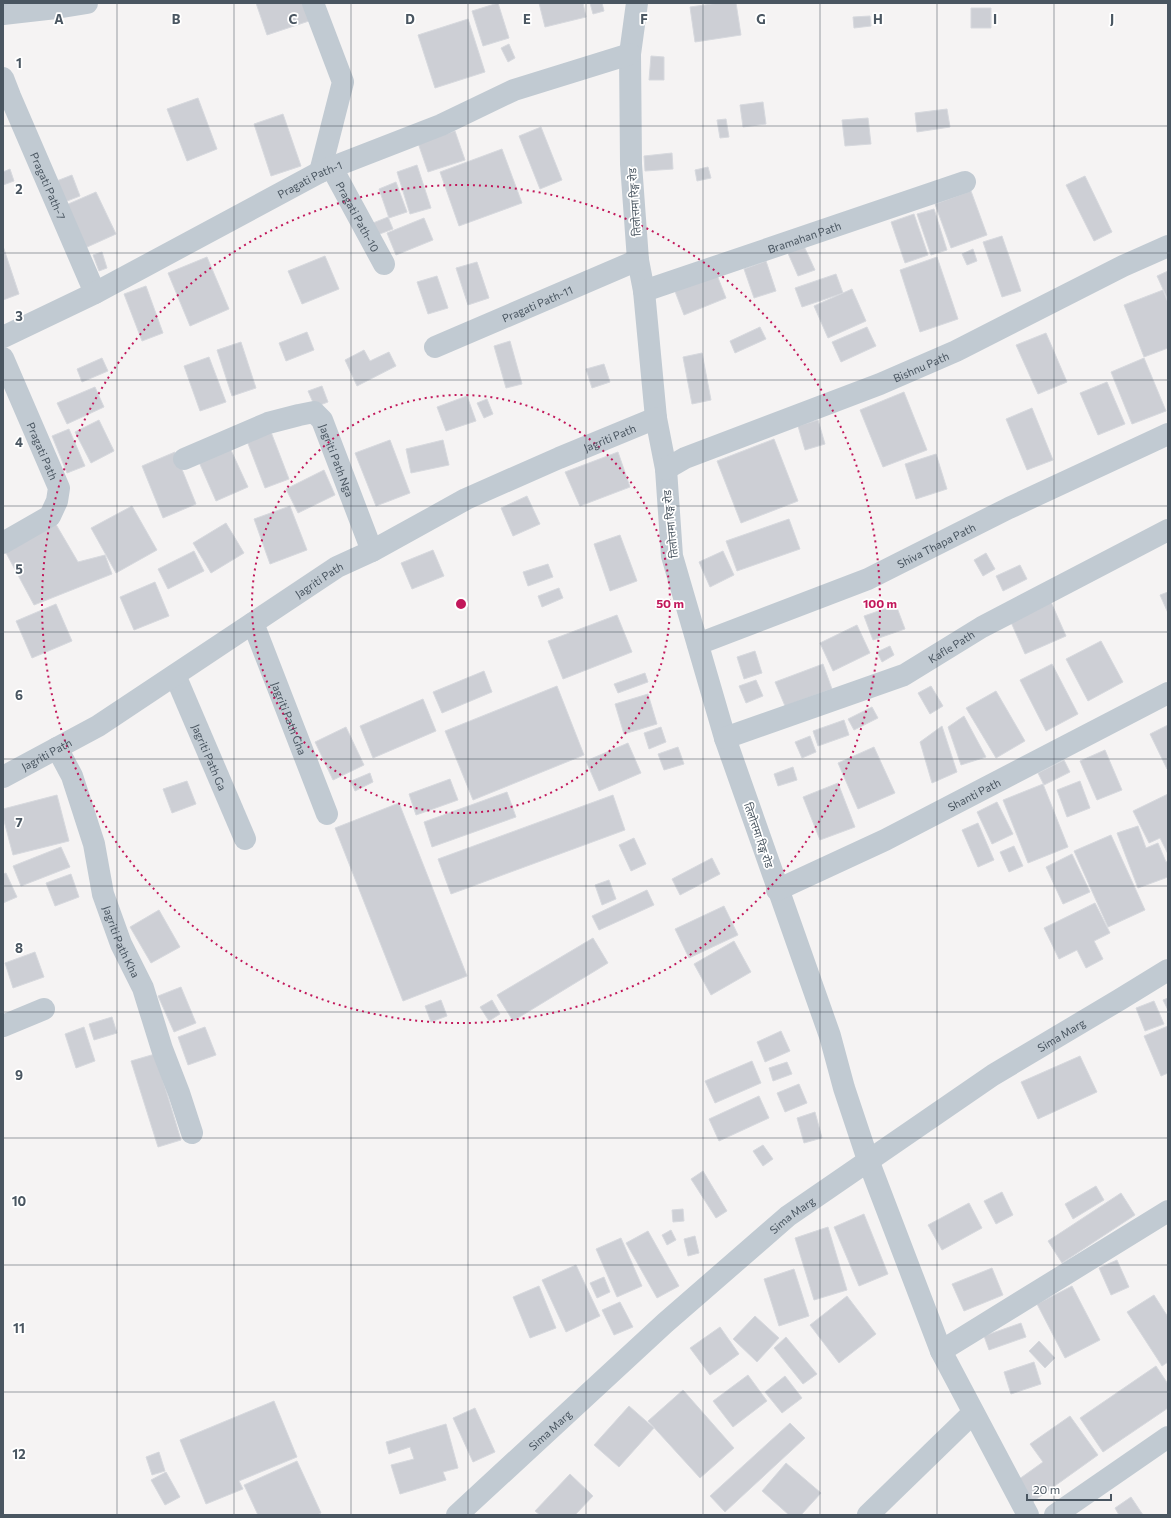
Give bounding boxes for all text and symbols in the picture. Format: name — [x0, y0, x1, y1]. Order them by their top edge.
text: A — [54, 11, 64, 27]
text: B — [172, 11, 181, 27]
text: C — [289, 11, 298, 27]
text: D — [405, 11, 415, 27]
text: E — [523, 11, 531, 27]
text: F — [640, 11, 648, 27]
text: G — [756, 11, 766, 27]
text: H — [873, 11, 883, 27]
text: I — [993, 11, 997, 27]
text: J — [1110, 11, 1114, 27]
text: 1 — [16, 55, 22, 71]
street label: Pragati Path-7 — [28, 150, 69, 222]
street label: Pragati Path-1 — [275, 158, 344, 200]
street label: तिलोत्तमा रिङ्ग रोड — [625, 167, 643, 236]
street label: Pragati Path-10 — [334, 179, 383, 254]
text: 2 — [15, 181, 23, 197]
street label: Bramahan Path — [766, 218, 842, 255]
street label: Pragati Path-11 — [500, 282, 574, 324]
text: 3 — [15, 308, 23, 324]
street label: Bishnu Path — [891, 349, 951, 384]
street label: Pragati Path — [25, 420, 61, 482]
street label: Jagriti Path — [581, 421, 637, 455]
street label: Jagriti Path Nga — [317, 422, 357, 499]
text: 4 — [15, 434, 23, 450]
street label: तिलोत्तमा रिङ्ग रोड — [660, 489, 680, 559]
street label: Shiva Thapa Path — [895, 520, 977, 570]
street label: Jagriti Path — [292, 559, 345, 601]
text: 5 — [15, 561, 23, 577]
text: 50 m — [656, 596, 684, 610]
text: 100 m — [863, 596, 897, 610]
centre of rings — [454, 597, 468, 611]
street label: Kafle Path — [926, 627, 976, 665]
street label: Jagriti Path Gha — [269, 680, 310, 757]
text: 6 — [15, 687, 23, 703]
street label: Jagriti Path Ga — [189, 722, 230, 792]
street label: Jagriti Path — [19, 735, 74, 773]
street label: Shanti Path — [945, 775, 1002, 813]
street label: तिलोत्तमा रिङ्ग रोड — [742, 801, 776, 869]
text: 7 — [15, 814, 23, 830]
street label: Jagriti Path Kha — [100, 904, 143, 979]
text: 8 — [15, 940, 23, 956]
street label: Sima Marg — [1035, 1015, 1087, 1054]
text: 9 — [15, 1067, 23, 1083]
text: 10 — [12, 1193, 27, 1209]
street label: Sima Marg — [767, 1193, 817, 1236]
text: 11 — [13, 1320, 25, 1336]
street label: Sima Marg — [526, 1407, 574, 1452]
text: 12 — [12, 1446, 26, 1462]
scale bar — [1027, 1476, 1111, 1502]
text: 20 m — [1033, 1482, 1060, 1496]

